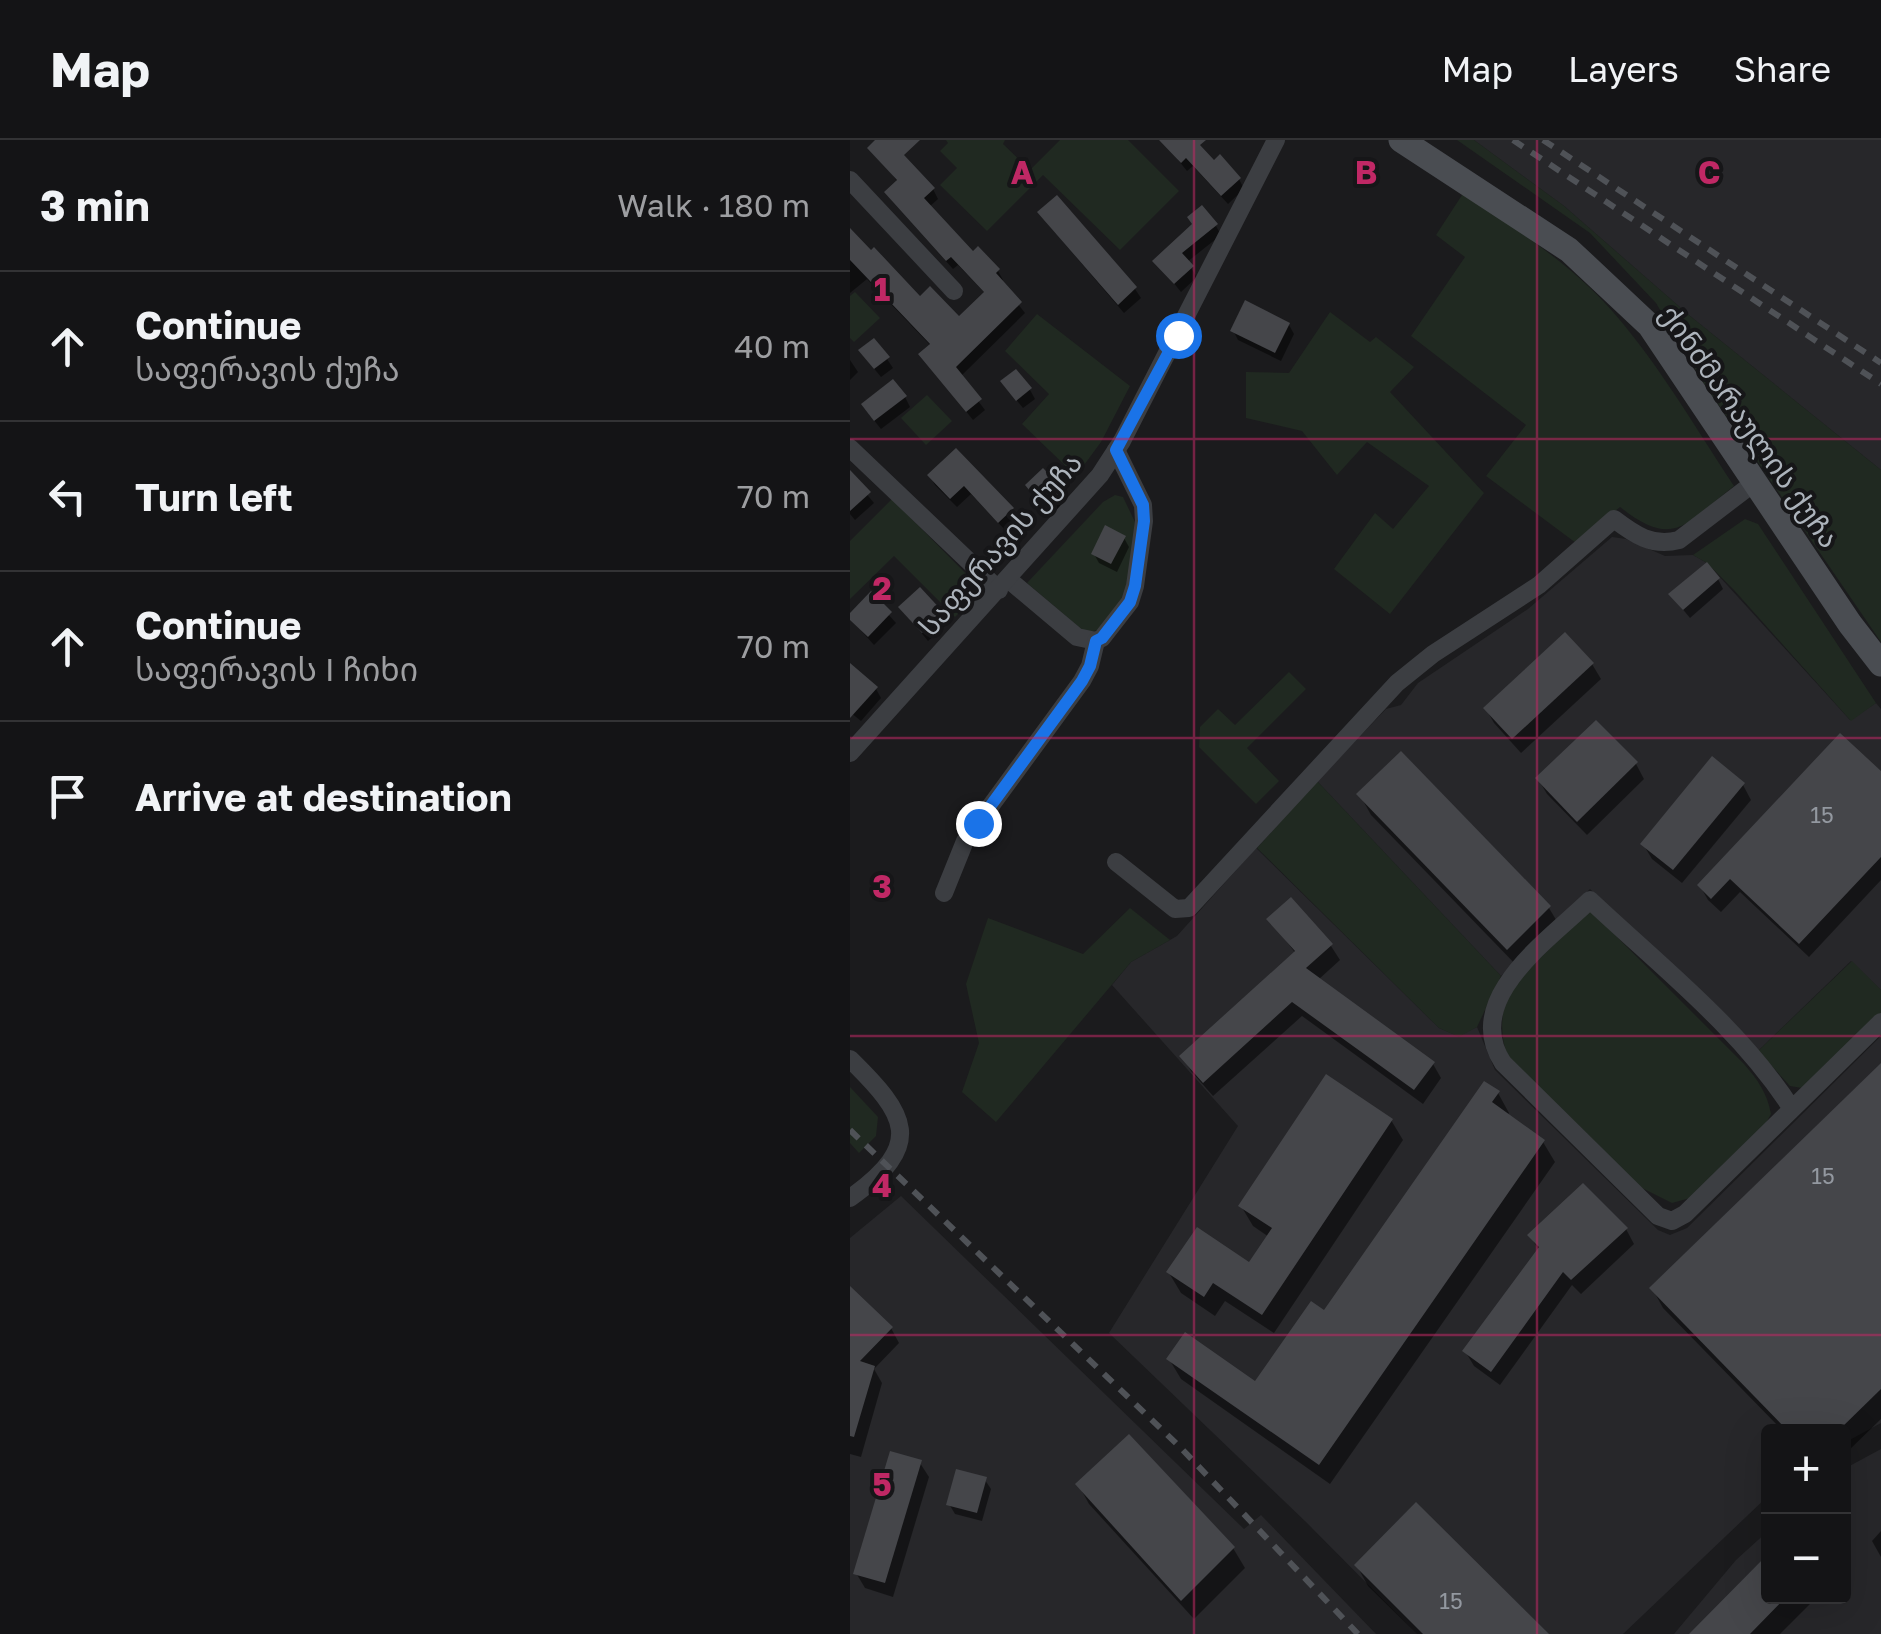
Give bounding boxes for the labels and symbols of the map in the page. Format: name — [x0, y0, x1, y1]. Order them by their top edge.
text: A — [1011, 153, 1034, 191]
text: B — [1355, 153, 1377, 191]
text: C — [1698, 153, 1720, 191]
text: 1 — [874, 270, 890, 308]
street label: ქინძმარაულის ქუჩა — [1653, 298, 1846, 554]
route start — [1156, 313, 1202, 359]
street label: საფერავის ქუჩა — [912, 446, 1089, 643]
text: 2 — [872, 569, 892, 607]
route end — [956, 801, 1002, 847]
house number: 15 — [1810, 801, 1834, 828]
text: 3 — [872, 867, 892, 905]
house number: 15 — [1811, 1162, 1835, 1189]
text: 4 — [872, 1166, 892, 1204]
text: 5 — [872, 1465, 892, 1503]
house number: 15 — [1439, 1587, 1463, 1614]

